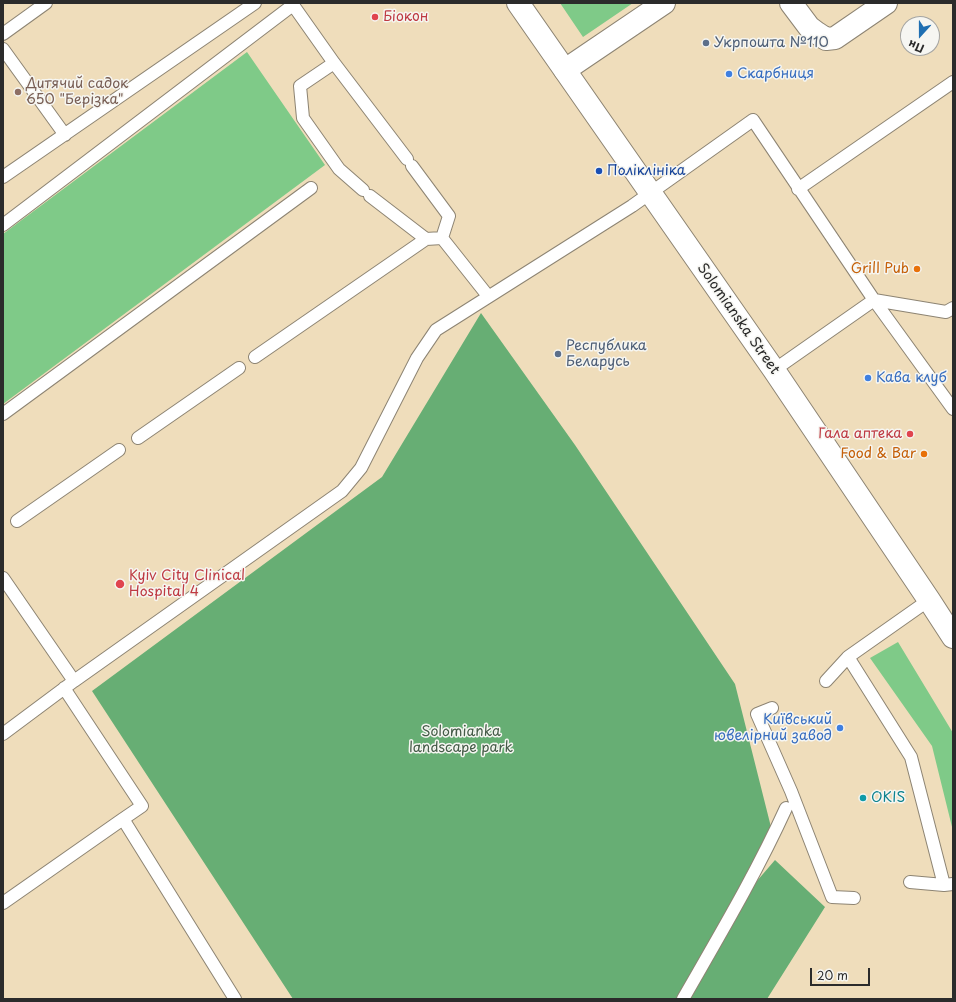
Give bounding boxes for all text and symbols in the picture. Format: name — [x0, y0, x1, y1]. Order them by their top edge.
place label: Біокон — [383, 9, 428, 25]
marker: Біокон — [370, 12, 380, 22]
north arrow — [900, 16, 940, 56]
place label: Укрпошта №110 — [714, 35, 829, 51]
text: Пн — [905, 36, 926, 58]
marker: Укрпошта №110 — [701, 38, 711, 48]
place label: Скарбниця — [737, 66, 814, 82]
marker: Скарбниця — [724, 69, 734, 79]
place label: Дитячий садок 650 "Берізка" — [26, 76, 128, 108]
marker: Дитячий садок 650 "Берізка" — [13, 87, 23, 97]
place label: Поліклініка — [607, 163, 686, 179]
marker: Поліклініка — [594, 166, 604, 176]
street label: Solomianska Street — [693, 260, 783, 378]
place label: Grill Pub — [851, 261, 909, 277]
marker: Grill Pub — [912, 264, 922, 274]
place label: Республика Беларусь — [566, 338, 647, 370]
marker: Республика Беларусь — [553, 349, 563, 359]
place label: Кава клуб — [876, 370, 947, 386]
marker: Кава клуб — [863, 373, 873, 383]
place label: Гала аптека — [818, 426, 902, 442]
marker: Гала аптека — [905, 429, 915, 439]
place label: Food & Bar — [840, 446, 916, 462]
marker: Food & Bar — [919, 449, 929, 459]
place label: Kyiv City Clinical Hospital 4 — [129, 568, 245, 600]
marker: Kyiv City Clinical Hospital 4 — [114, 578, 126, 590]
place label: Київський ювелірний завод — [714, 712, 832, 744]
marker: Київський ювелірний завод — [835, 723, 845, 733]
park label: Solomianka landscape park — [409, 724, 513, 756]
place label: OKIS — [871, 790, 905, 806]
marker: OKIS — [858, 793, 868, 803]
scale bar — [812, 960, 872, 986]
text: 20 m — [817, 966, 848, 984]

